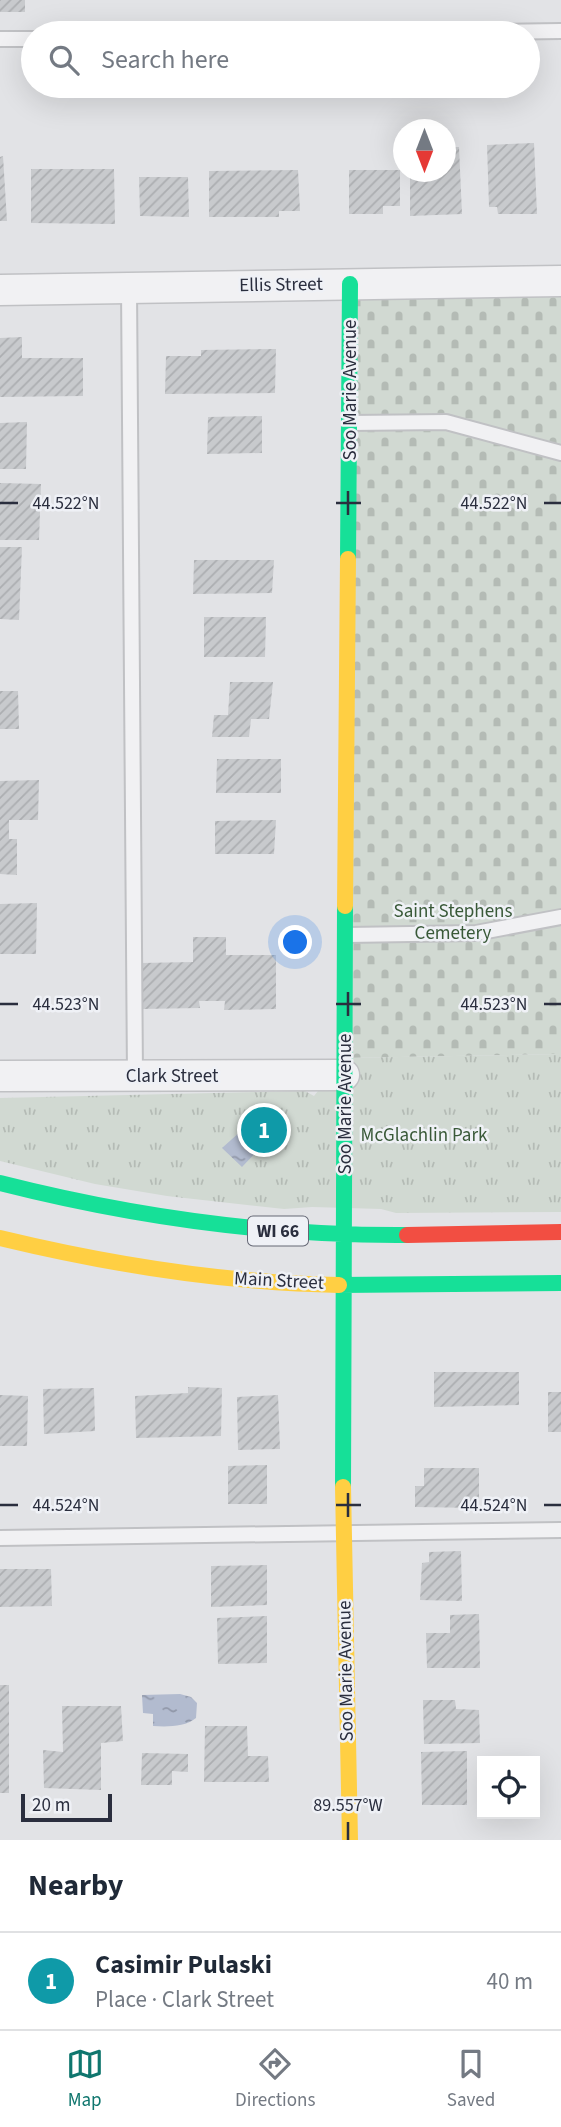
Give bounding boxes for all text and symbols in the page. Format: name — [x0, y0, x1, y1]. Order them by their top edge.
search box — [21, 21, 540, 98]
icon: search — [45, 41, 83, 79]
text: Search here — [101, 41, 229, 78]
north arrow — [393, 119, 456, 182]
street label: Ellis Street — [239, 271, 324, 299]
street label: Soo Marie Avenue — [337, 320, 364, 460]
text: 44.522°N — [33, 491, 99, 516]
text: 44.522°N — [461, 491, 527, 516]
park label: Saint Stephens Cemetery — [394, 898, 513, 947]
your location — [278, 925, 312, 959]
text: 44.523°N — [33, 992, 99, 1017]
text: 44.523°N — [461, 992, 527, 1017]
street label: Soo Marie Avenue — [332, 1034, 359, 1174]
street label: Clark Street — [126, 1063, 219, 1090]
pin: 1 — [241, 1104, 287, 1156]
park label: McGlachlin Park — [361, 1122, 488, 1149]
road number: WI 66 — [248, 1216, 308, 1246]
street label: Main Street — [233, 1265, 325, 1297]
text: 44.524°N — [33, 1493, 99, 1518]
text: 44.524°N — [461, 1493, 527, 1518]
street label: Soo Marie Avenue — [331, 1600, 361, 1742]
map controls — [477, 1756, 540, 1819]
button: locate — [477, 1756, 540, 1819]
scale bar — [21, 1791, 112, 1823]
text: 20 m — [32, 1792, 70, 1819]
text: 89.557°W — [313, 1793, 383, 1818]
text: Nearby — [28, 1864, 123, 1907]
text: Casimir Pulaski — [95, 1946, 272, 1983]
text: 1 — [45, 1965, 57, 1998]
text: 40 m — [486, 1965, 533, 1998]
text: Place · Clark Street — [95, 1983, 274, 2016]
tab: Map — [66, 2045, 104, 2114]
tab: Directions — [235, 2045, 315, 2114]
tab: Saved — [447, 2045, 495, 2114]

